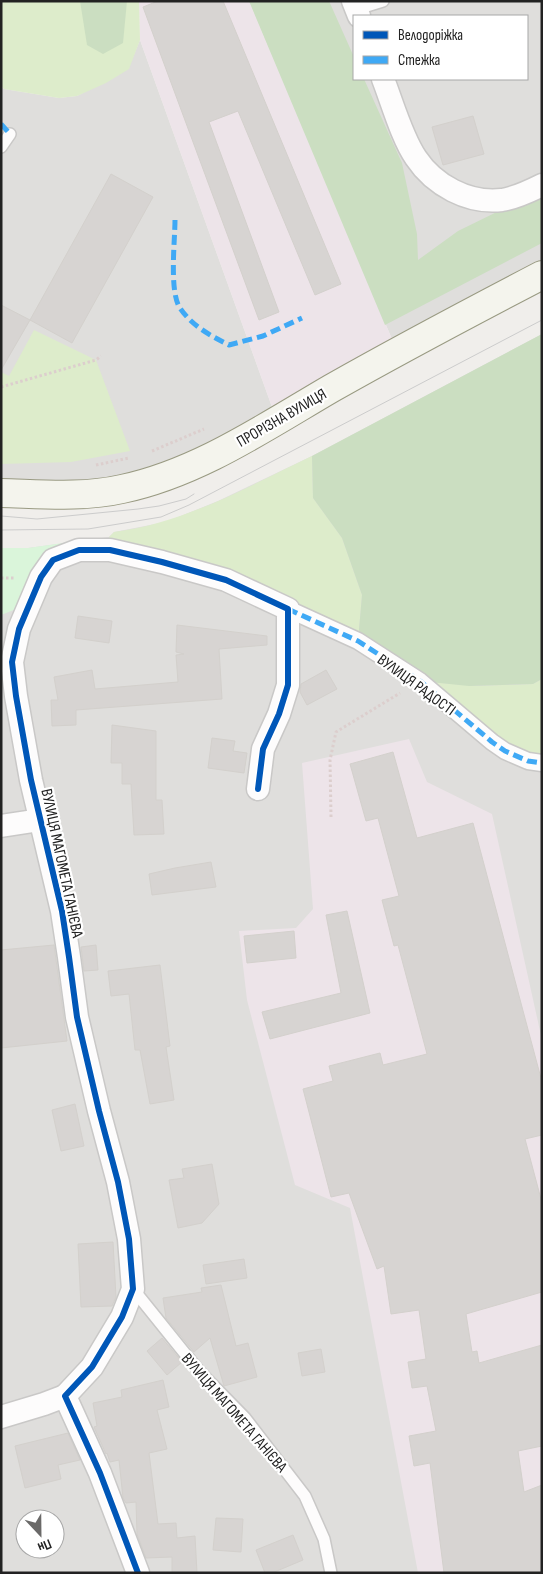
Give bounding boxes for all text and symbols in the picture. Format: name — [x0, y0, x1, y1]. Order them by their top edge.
legend — [353, 15, 528, 80]
text: Велодоріжка — [398, 26, 463, 45]
text: Стежка — [398, 51, 441, 70]
street label: ПРОРІЗНА ВУЛИЦЯ — [233, 385, 330, 452]
street label: ВУЛИЦЯ РАДОСТІ — [373, 650, 459, 720]
street label: ВУЛИЦЯ МАГОМЕТА ГАНІЄВА — [36, 787, 87, 940]
street label: ВУЛИЦЯ МАГОМЕТА ГАНІЄВА — [177, 1349, 291, 1477]
north arrow — [15, 1509, 65, 1559]
text: Пн — [35, 1535, 54, 1556]

